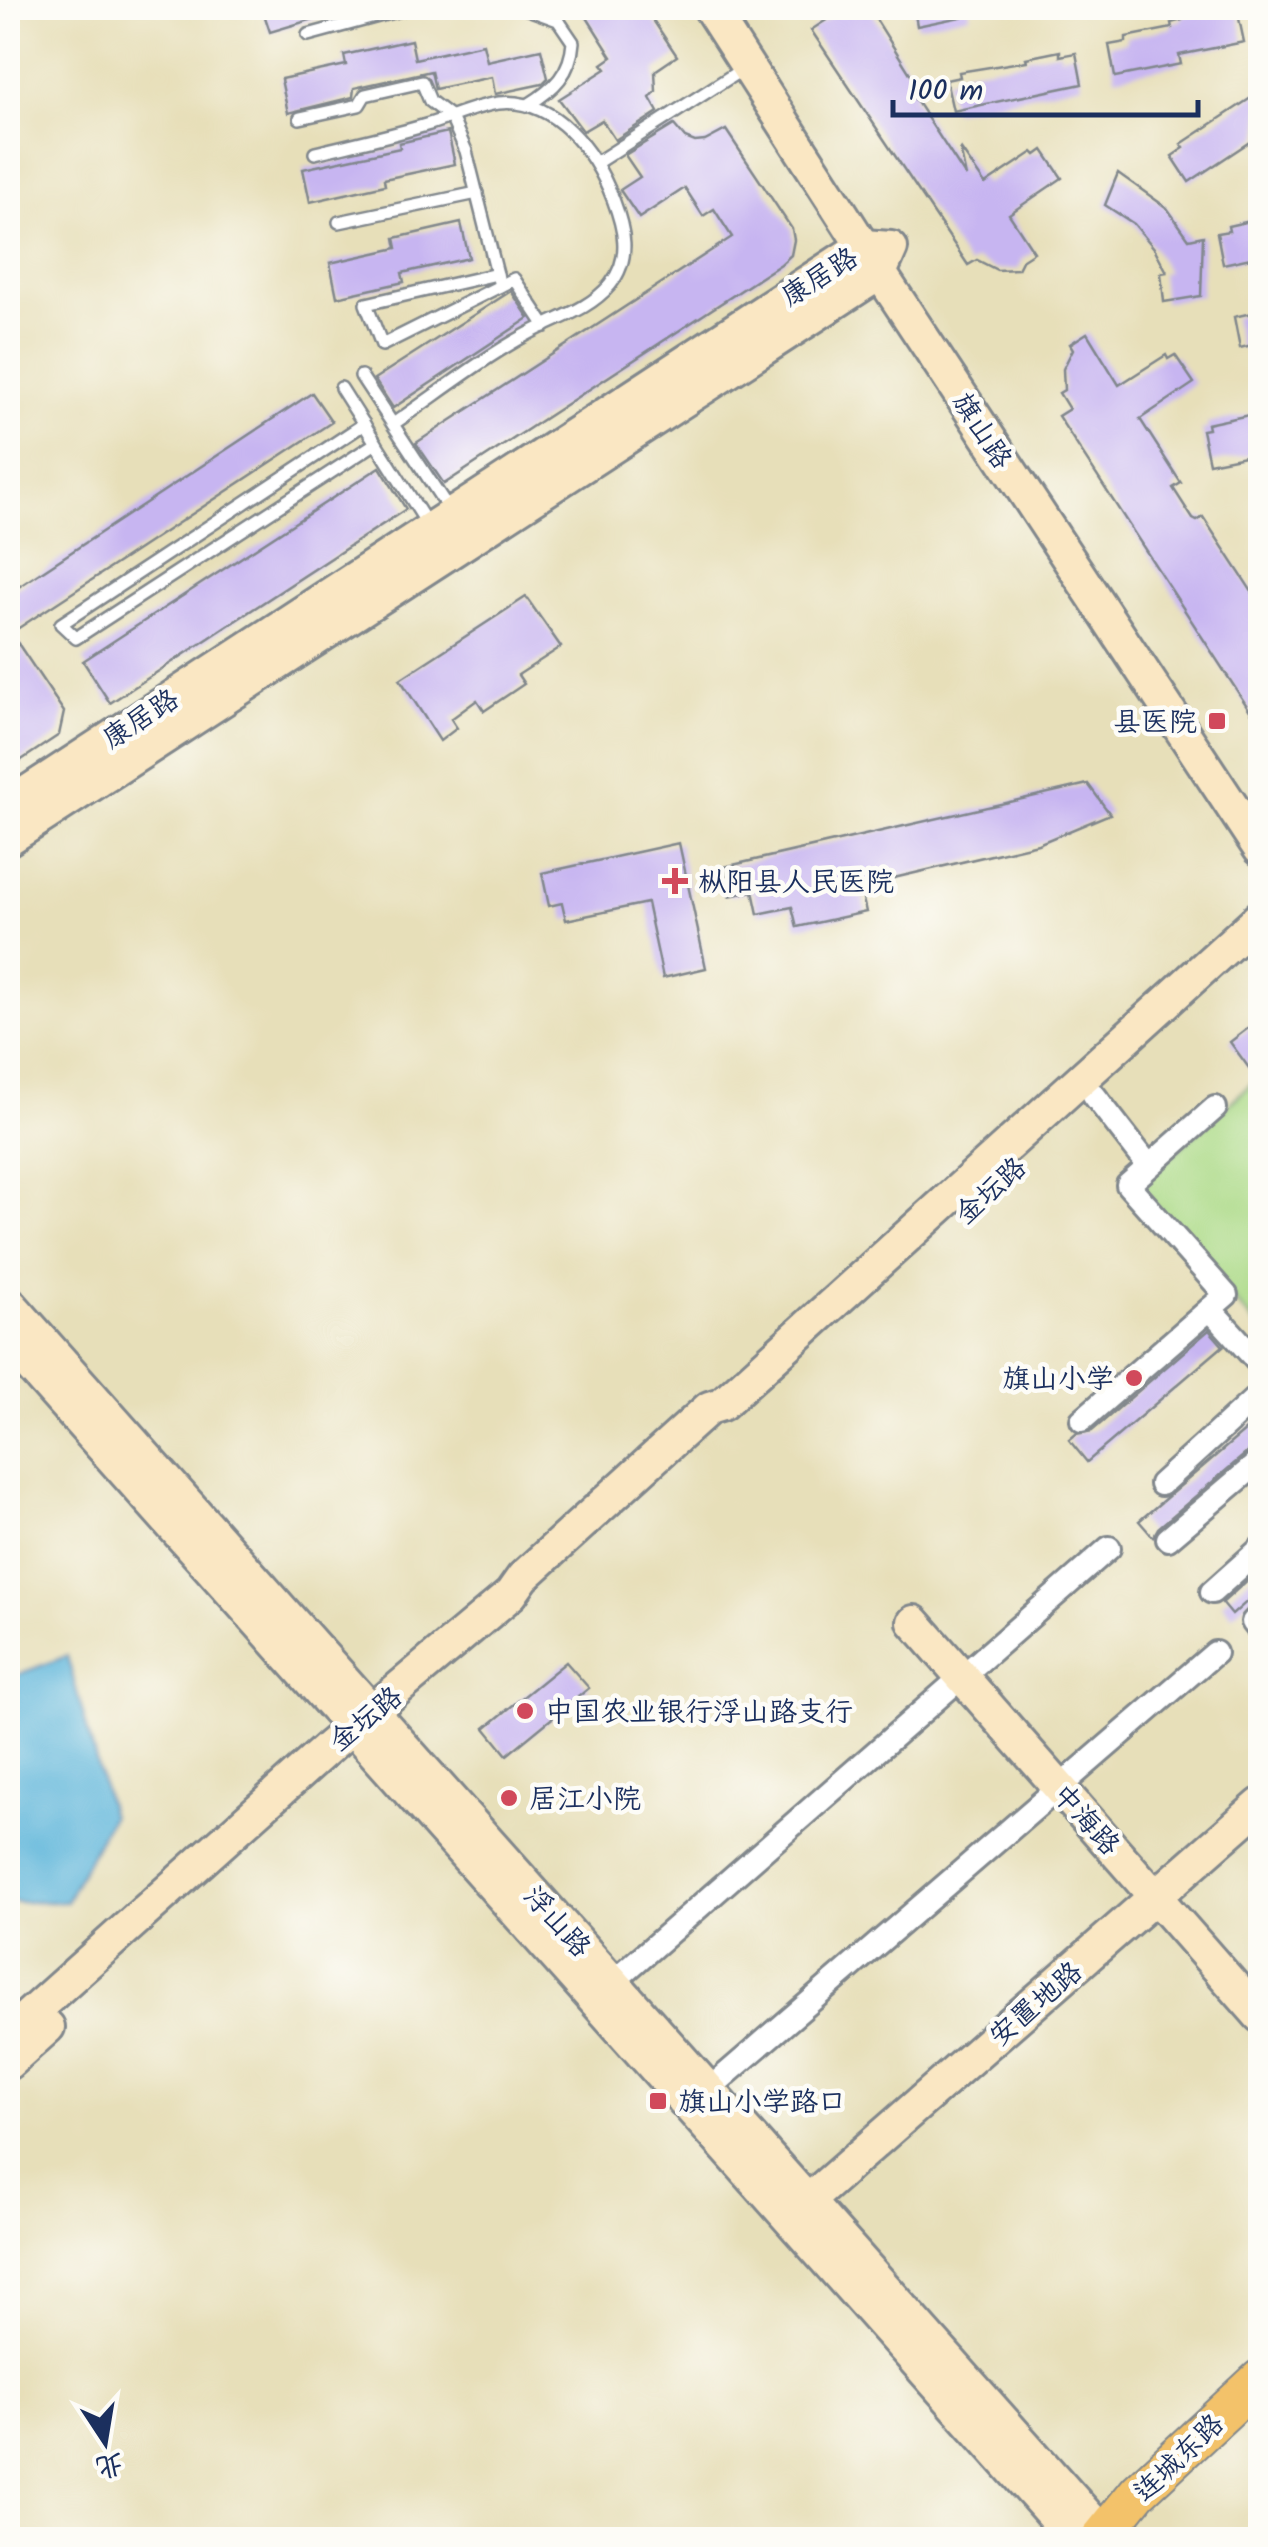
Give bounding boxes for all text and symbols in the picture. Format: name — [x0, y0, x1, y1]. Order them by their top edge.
scale bar — [893, 55, 1198, 117]
text: 100 m — [908, 68, 983, 116]
street label: 康居路 — [773, 237, 868, 319]
street label: 旗山路 — [939, 384, 1023, 479]
street label: 康居路 — [94, 678, 189, 762]
place label: 县医院 — [1113, 701, 1197, 746]
marker: 县医院 — [1206, 710, 1228, 732]
place label: 枞阳县人民医院 — [698, 861, 894, 906]
marker: 枞阳县人民医院 — [662, 868, 688, 894]
street label: 金坛路 — [945, 1147, 1038, 1237]
place label: 旗山小学 — [1002, 1358, 1114, 1403]
marker: 旗山小学 — [1123, 1367, 1145, 1389]
street label: 金坛路 — [320, 1676, 413, 1764]
place label: 中国农业银行浮山路支行 — [545, 1691, 853, 1736]
marker: 中国农业银行浮山路支行 — [514, 1700, 536, 1722]
street label: 中海路 — [1040, 1774, 1130, 1867]
place label: 居江小院 — [529, 1778, 641, 1823]
marker: 居江小院 — [498, 1787, 520, 1809]
street label: 浮山路 — [511, 1876, 601, 1969]
street label: 安置地路 — [980, 1951, 1094, 2059]
place label: 旗山小学路口 — [678, 2081, 846, 2126]
marker: 旗山小学路口 — [647, 2090, 669, 2112]
north arrow — [55, 2392, 155, 2492]
street label: 连城东路 — [1124, 2404, 1236, 2514]
text: 北 — [91, 2439, 128, 2489]

